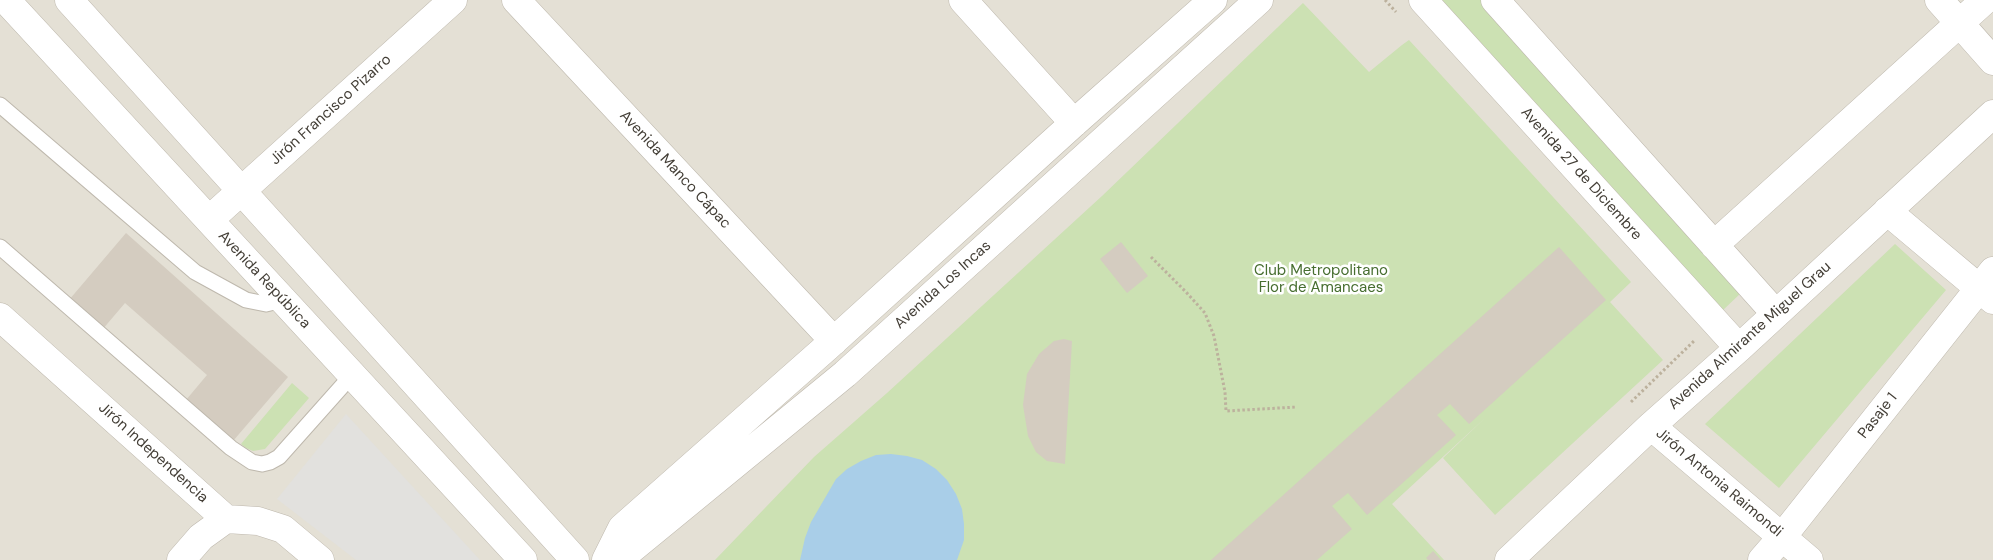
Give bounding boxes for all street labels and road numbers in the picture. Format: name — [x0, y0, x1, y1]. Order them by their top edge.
street label: Jirón Francisco Pizarro — [267, 51, 395, 169]
street label: Avenida 27 de Diciembre — [1517, 104, 1645, 244]
street label: Avenida Manco Cápac — [616, 107, 734, 233]
street label: Avenida República — [214, 227, 314, 333]
street label: Avenida Los Incas — [891, 237, 995, 333]
street label: Avenida Almirante Miguel Grau — [1665, 258, 1835, 414]
street label: Pasaje 1 — [1855, 390, 1901, 442]
street label: Jirón Independencia — [94, 399, 212, 507]
street label: Jirón Antonia Raimondi — [1652, 425, 1786, 541]

